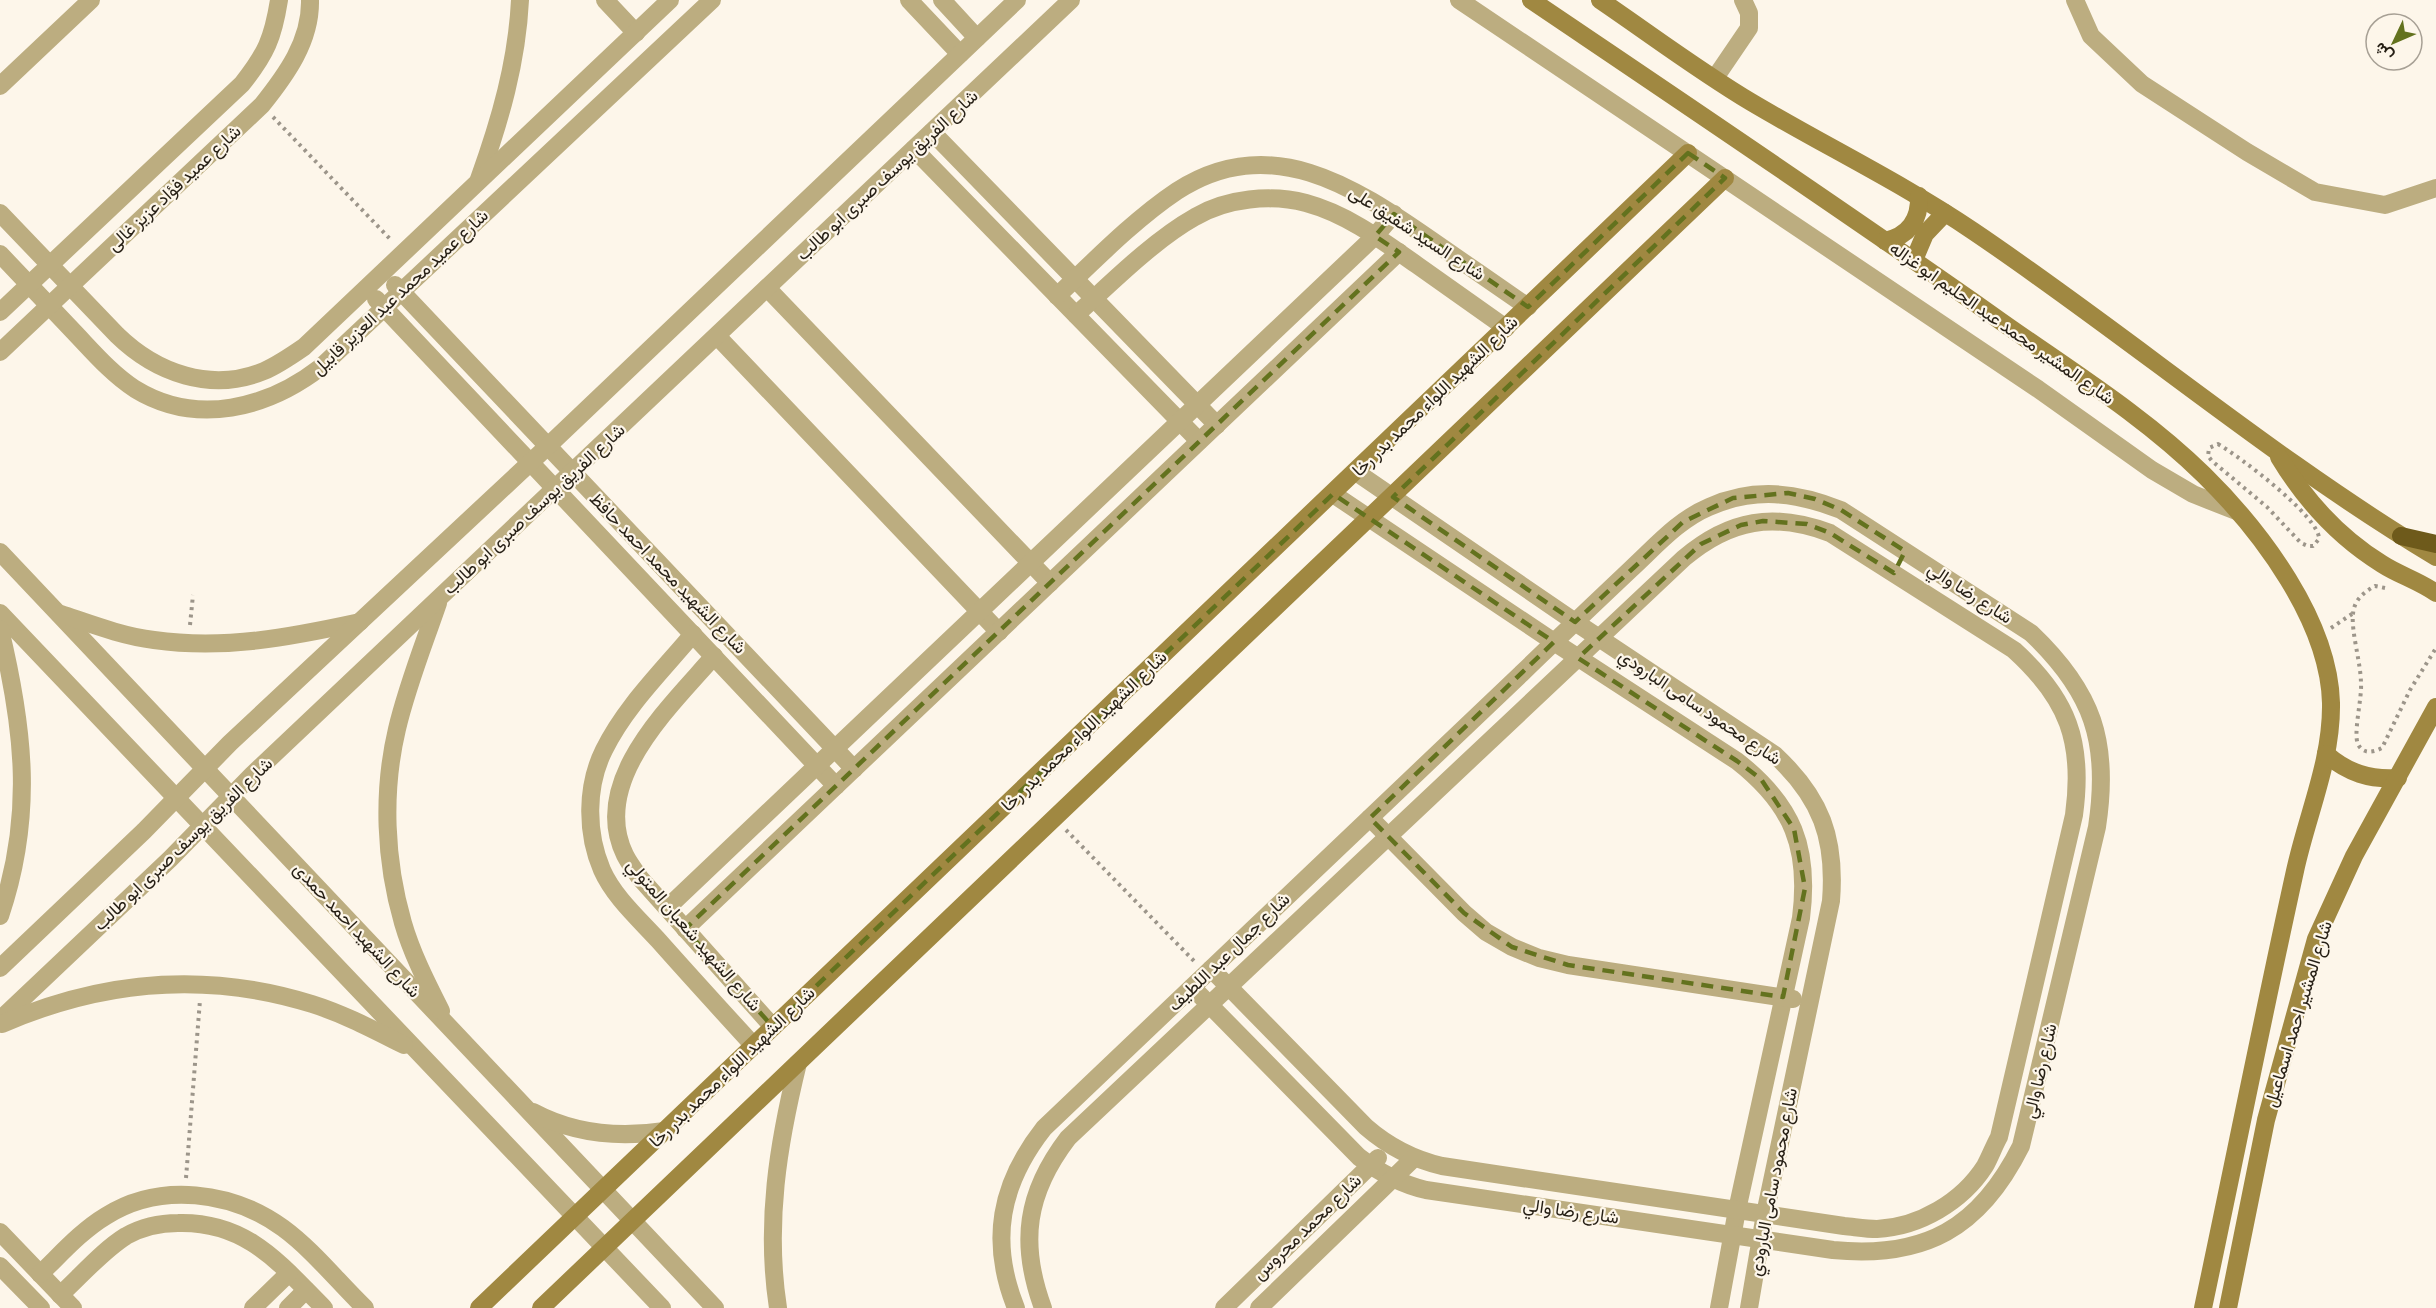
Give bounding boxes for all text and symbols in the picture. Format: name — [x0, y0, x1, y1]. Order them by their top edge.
north arrow — [2364, 12, 2424, 72]
text: ش — [2369, 39, 2397, 66]
street label: شارع الفريق يوسف صبرى ابو طالب — [791, 84, 983, 266]
street label: شارع عميد فؤاد عزيز غالى — [102, 119, 246, 257]
street label: شارع السيد شفيق على — [1344, 180, 1490, 286]
street label: شارع عميد محمد عبد العزيز قابيل — [306, 204, 494, 380]
street label: شارع المشير محمد عبد الحليم ابو غزاله — [1885, 236, 2119, 410]
street label: شارع الشهيد اللواء محمد بدر رخا — [1347, 310, 1523, 482]
street label: شارع الفريق يوسف صبرى ابو طالب — [438, 418, 630, 600]
street label: شارع الشهيد محمد احمد حافظ — [584, 487, 752, 659]
street label: شارع رضا والي — [1921, 557, 2017, 632]
street label: شارع محمود سامى البارودي — [1612, 644, 1786, 773]
street label: شارع الشهيد اللواء محمد بدر رخا — [996, 645, 1172, 817]
street label: شارع الفريق يوسف صبرى ابو طالب — [88, 752, 278, 936]
street label: شارع الشهيد شعبان المتولي — [619, 854, 767, 1018]
street label: شارع الشهيد احمد حمدى — [288, 857, 426, 1003]
street label: شارع جمال عبد اللطيف — [1163, 888, 1295, 1016]
street label: شارع المشير احمد اسماعيل — [2258, 918, 2338, 1110]
street label: شارع الشهيد اللواء محمد بدر رخا — [644, 981, 820, 1153]
street label: شارع رضا والي — [2017, 1021, 2065, 1121]
street label: شارع محمود سامى البارودي — [1743, 1086, 1806, 1279]
street label: شارع محمد محروس — [1247, 1169, 1367, 1285]
street label: شارع رضا والي — [1521, 1192, 1621, 1233]

